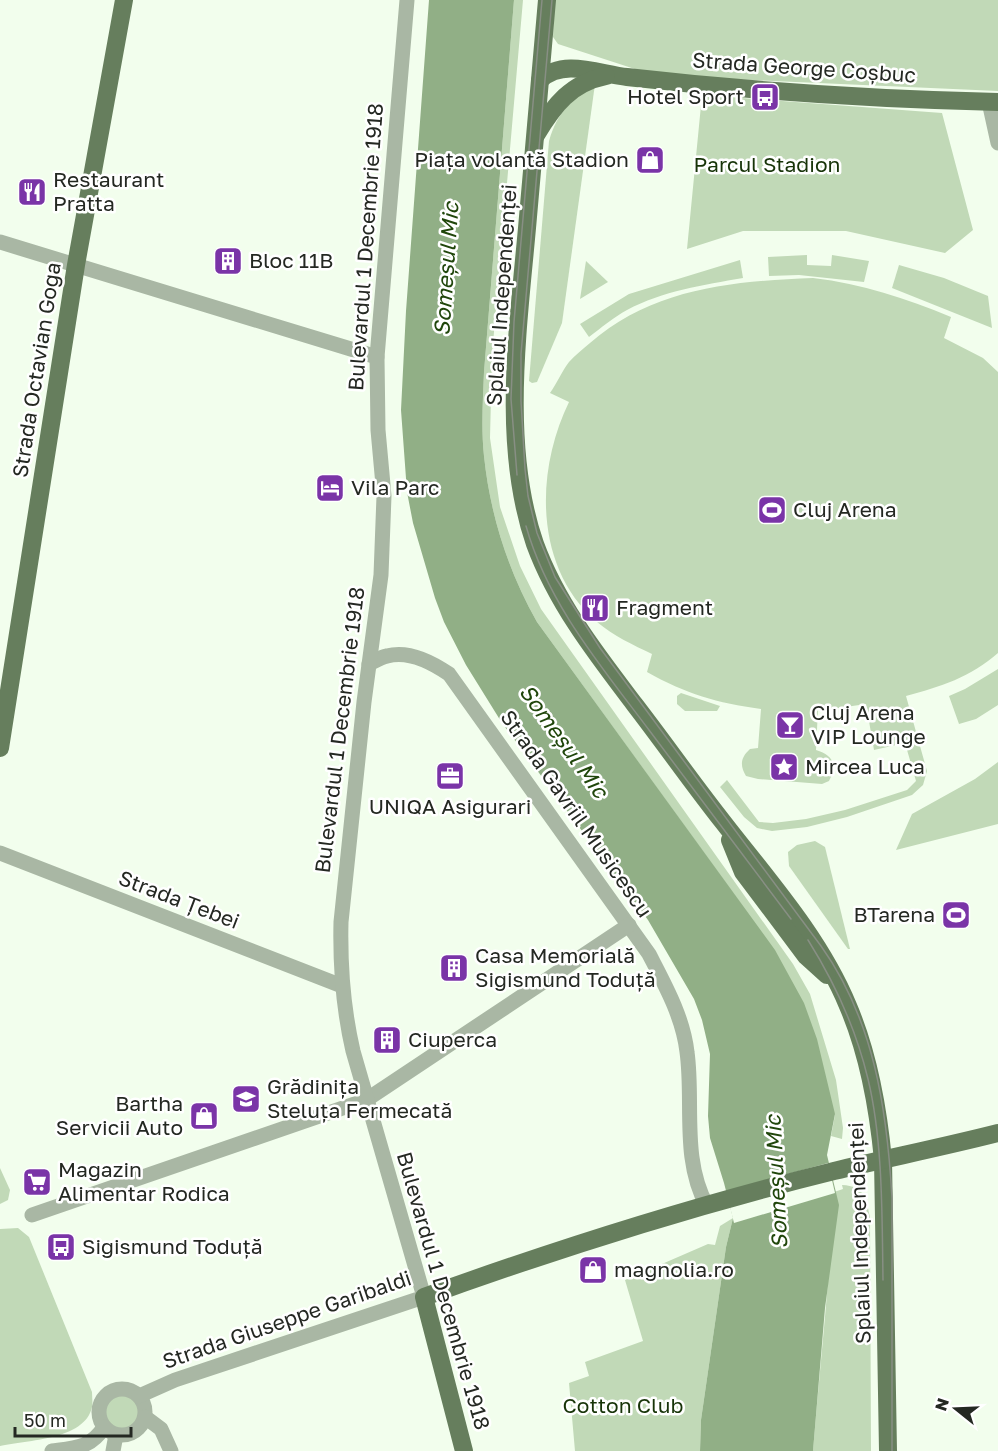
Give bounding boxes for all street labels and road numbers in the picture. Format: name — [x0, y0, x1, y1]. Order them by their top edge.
street label: Strada George Coșbuc — [691, 46, 917, 88]
street label: Bulevardul 1 Decembrie 1918 — [342, 102, 388, 392]
street label: Splaiul Independenței — [480, 183, 522, 407]
street label: Strada Octavian Goga — [6, 260, 66, 479]
street label: Bulevardul 1 Decembrie 1918 — [309, 585, 369, 874]
street label: Strada Gavriil Musicescu — [495, 705, 658, 922]
street label: Strada Țebei — [115, 864, 243, 934]
street label: Splaiul Independenței — [842, 1122, 876, 1344]
street label: Bulevardul 1 Decembrie 1918 — [392, 1149, 496, 1433]
street label: Strada Giuseppe Garibaldi — [159, 1264, 414, 1374]

